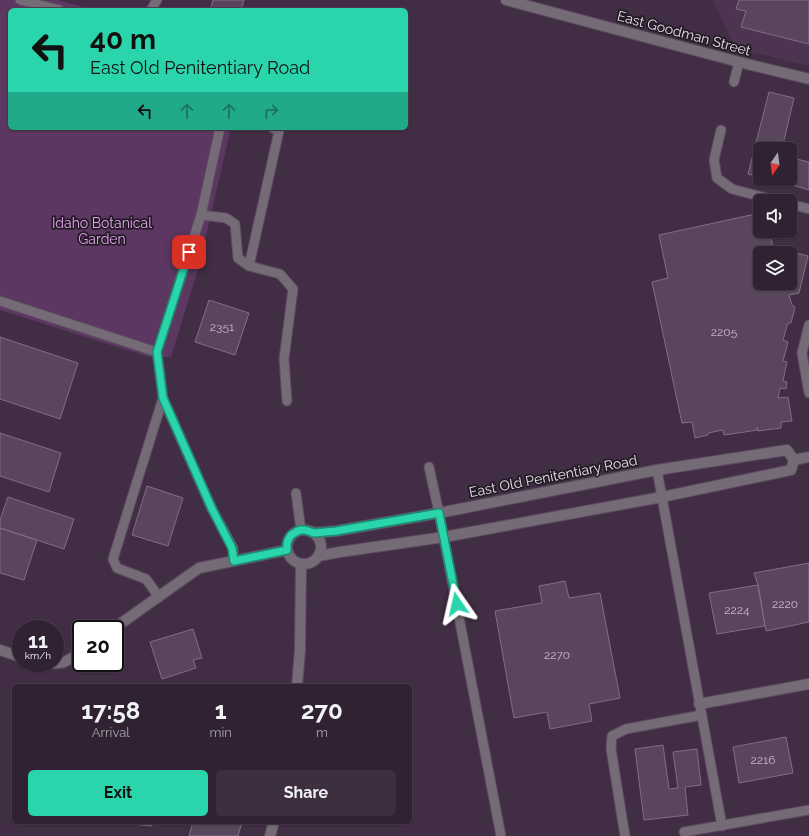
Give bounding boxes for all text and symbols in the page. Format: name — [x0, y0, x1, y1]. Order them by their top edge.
street label: East Goodman Street — [615, 7, 753, 59]
text: 40 m — [90, 23, 156, 56]
icon: left — [24, 24, 76, 76]
text: East Old Penitentiary Road — [90, 57, 310, 78]
icon: left — [134, 100, 156, 122]
icon: ahead — [176, 100, 198, 122]
icon: ahead — [218, 100, 240, 122]
icon: right — [260, 100, 282, 122]
north arrow — [753, 142, 797, 186]
map controls — [753, 142, 797, 290]
button: sound — [753, 194, 797, 238]
park label: Idaho Botanical Garden — [52, 215, 152, 247]
pin — [172, 235, 206, 269]
icon: arrive — [178, 241, 200, 263]
button: layers — [753, 246, 797, 290]
house number: 2351 — [210, 320, 234, 334]
house number: 2205 — [711, 325, 738, 339]
street label: East Old Penitentiary Road — [467, 452, 639, 500]
position arrow — [436, 583, 478, 625]
house number: 2220 — [772, 597, 798, 611]
house number: 2224 — [724, 603, 750, 617]
speed limit sign: 20 — [72, 620, 124, 672]
text: 11 — [28, 629, 48, 653]
house number: 2270 — [544, 648, 570, 662]
text: km/h — [25, 650, 51, 661]
text: 17:58 — [81, 696, 140, 725]
text: 1 — [215, 696, 227, 725]
text: 270 — [301, 696, 343, 725]
text: Arrival — [92, 725, 130, 740]
text: min — [209, 725, 232, 740]
text: m — [316, 725, 328, 740]
house number: 2216 — [751, 753, 775, 767]
button: Exit — [28, 770, 208, 816]
button: Share — [216, 770, 396, 816]

